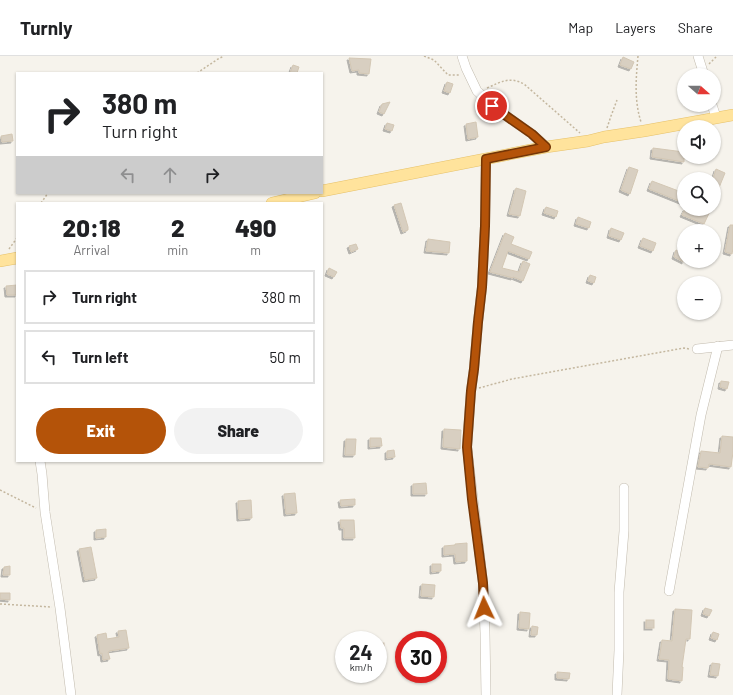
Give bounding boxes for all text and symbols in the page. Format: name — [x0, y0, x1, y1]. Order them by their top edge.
text: Turnly — [20, 16, 72, 39]
text: Map — [568, 19, 593, 36]
text: Layers — [615, 19, 656, 36]
text: Share — [678, 19, 713, 36]
north arrow — [677, 68, 721, 112]
map controls — [677, 68, 721, 320]
text: 380 m — [102, 86, 177, 120]
icon: right — [36, 88, 88, 140]
pin — [475, 89, 509, 123]
icon: arrive — [481, 95, 503, 117]
text: Turn right — [102, 120, 178, 142]
button: sound — [677, 120, 721, 164]
icon: left — [117, 164, 139, 186]
icon: ahead — [159, 164, 181, 186]
icon: right — [201, 164, 223, 186]
button: search — [677, 172, 721, 216]
text: 20:18 — [63, 213, 121, 242]
text: 2 — [171, 213, 185, 242]
text: 490 — [235, 213, 276, 242]
button: + — [677, 224, 721, 268]
text: Arrival — [73, 242, 110, 258]
text: min — [167, 242, 188, 258]
text: m — [250, 242, 261, 258]
button: − — [677, 276, 721, 320]
icon: right — [38, 286, 60, 308]
text: Turn right — [72, 288, 137, 306]
text: 380 m — [262, 288, 301, 306]
icon: left — [38, 346, 60, 368]
text: Turn left — [72, 348, 128, 366]
text: 50 m — [269, 348, 301, 366]
button: Exit — [36, 408, 166, 454]
button: Share — [174, 408, 303, 454]
position arrow — [463, 587, 505, 629]
speed limit sign: 30 — [395, 631, 447, 683]
text: 24 — [349, 640, 373, 664]
text: km/h — [350, 661, 372, 673]

